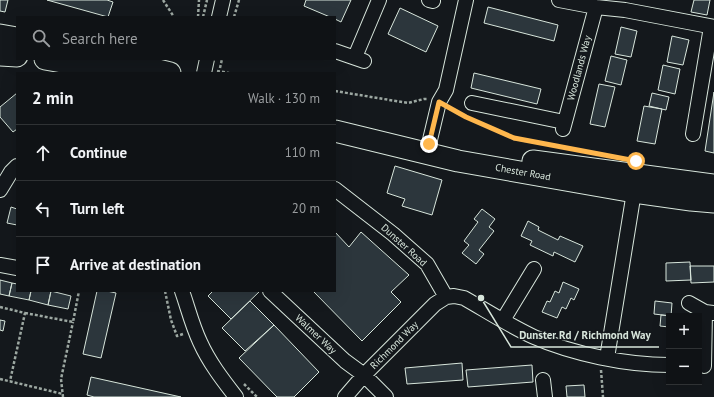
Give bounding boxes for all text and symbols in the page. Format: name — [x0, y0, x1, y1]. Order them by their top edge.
search box — [16, 16, 336, 60]
icon: search — [30, 27, 52, 49]
text: Search here — [62, 29, 138, 48]
street label: Woodlands Way — [564, 34, 594, 102]
text: 2 min — [32, 87, 73, 109]
text: Walk · 130 m — [248, 90, 320, 107]
route end — [420, 135, 438, 153]
icon: ahead — [32, 142, 54, 164]
text: Continue — [70, 143, 127, 162]
text: 110 m — [285, 144, 320, 161]
route start — [627, 152, 645, 170]
street label: Chester Road — [494, 161, 552, 183]
icon: left — [32, 198, 54, 220]
text: Turn left — [70, 199, 124, 218]
text: 20 m — [292, 200, 320, 217]
street label: Dunster Road — [378, 221, 430, 269]
icon: arrive — [32, 254, 54, 276]
text: Arrive at destination — [70, 255, 201, 274]
street label: Walmer Way — [292, 311, 340, 357]
map controls — [666, 313, 702, 385]
button: + — [666, 313, 702, 349]
street label: Richmond Way — [367, 318, 421, 372]
callout: Dunster Rd / Richmond Way — [511, 324, 659, 347]
text: Dunster Rd / Richmond Way — [519, 328, 651, 342]
button: − — [666, 349, 702, 385]

